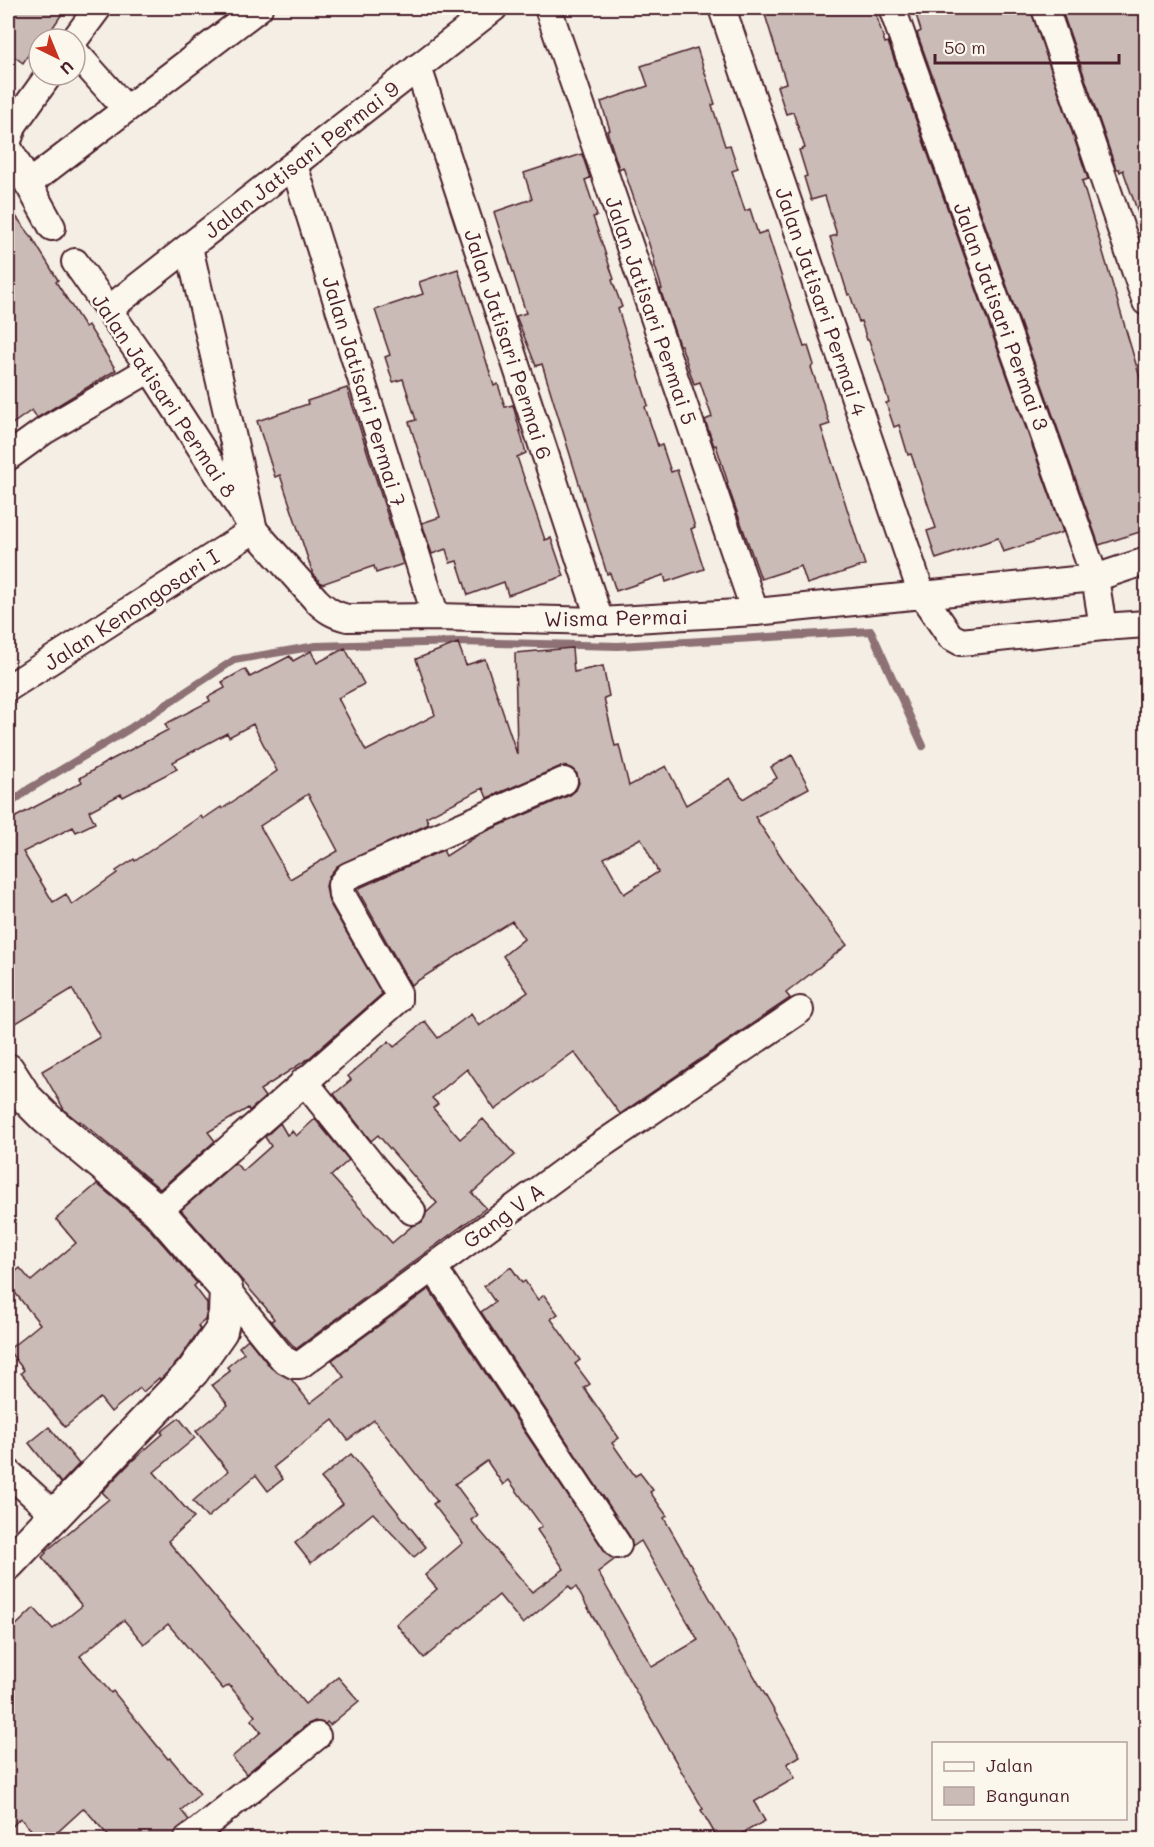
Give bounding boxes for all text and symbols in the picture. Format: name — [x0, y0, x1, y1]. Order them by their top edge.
north arrow — [27, 27, 87, 87]
scale bar — [935, 27, 1120, 65]
text: 50 m — [944, 35, 986, 59]
text: U — [56, 57, 79, 80]
street label: Jalan Jatisari Permai 9 — [198, 74, 404, 244]
street label: Jalan Jatisari Permai 4 — [770, 183, 874, 420]
street label: Jalan Jatisari Permai 5 — [600, 192, 704, 428]
street label: Jalan Jatisari Permai 3 — [948, 199, 1056, 433]
street label: Jalan Jatisari Permai 6 — [459, 225, 559, 463]
street label: Jalan Jatisari Permai 7 — [317, 272, 413, 510]
street label: Jalan Jatisari Permai 8 — [87, 288, 243, 502]
street label: Jalan Kenongosari I — [38, 542, 224, 676]
street label: Wisma Permai — [544, 602, 688, 632]
street label: Gang V A — [457, 1176, 549, 1254]
legend — [932, 1742, 1127, 1820]
text: Jalan — [986, 1753, 1033, 1777]
text: Bangunan — [986, 1783, 1070, 1807]

